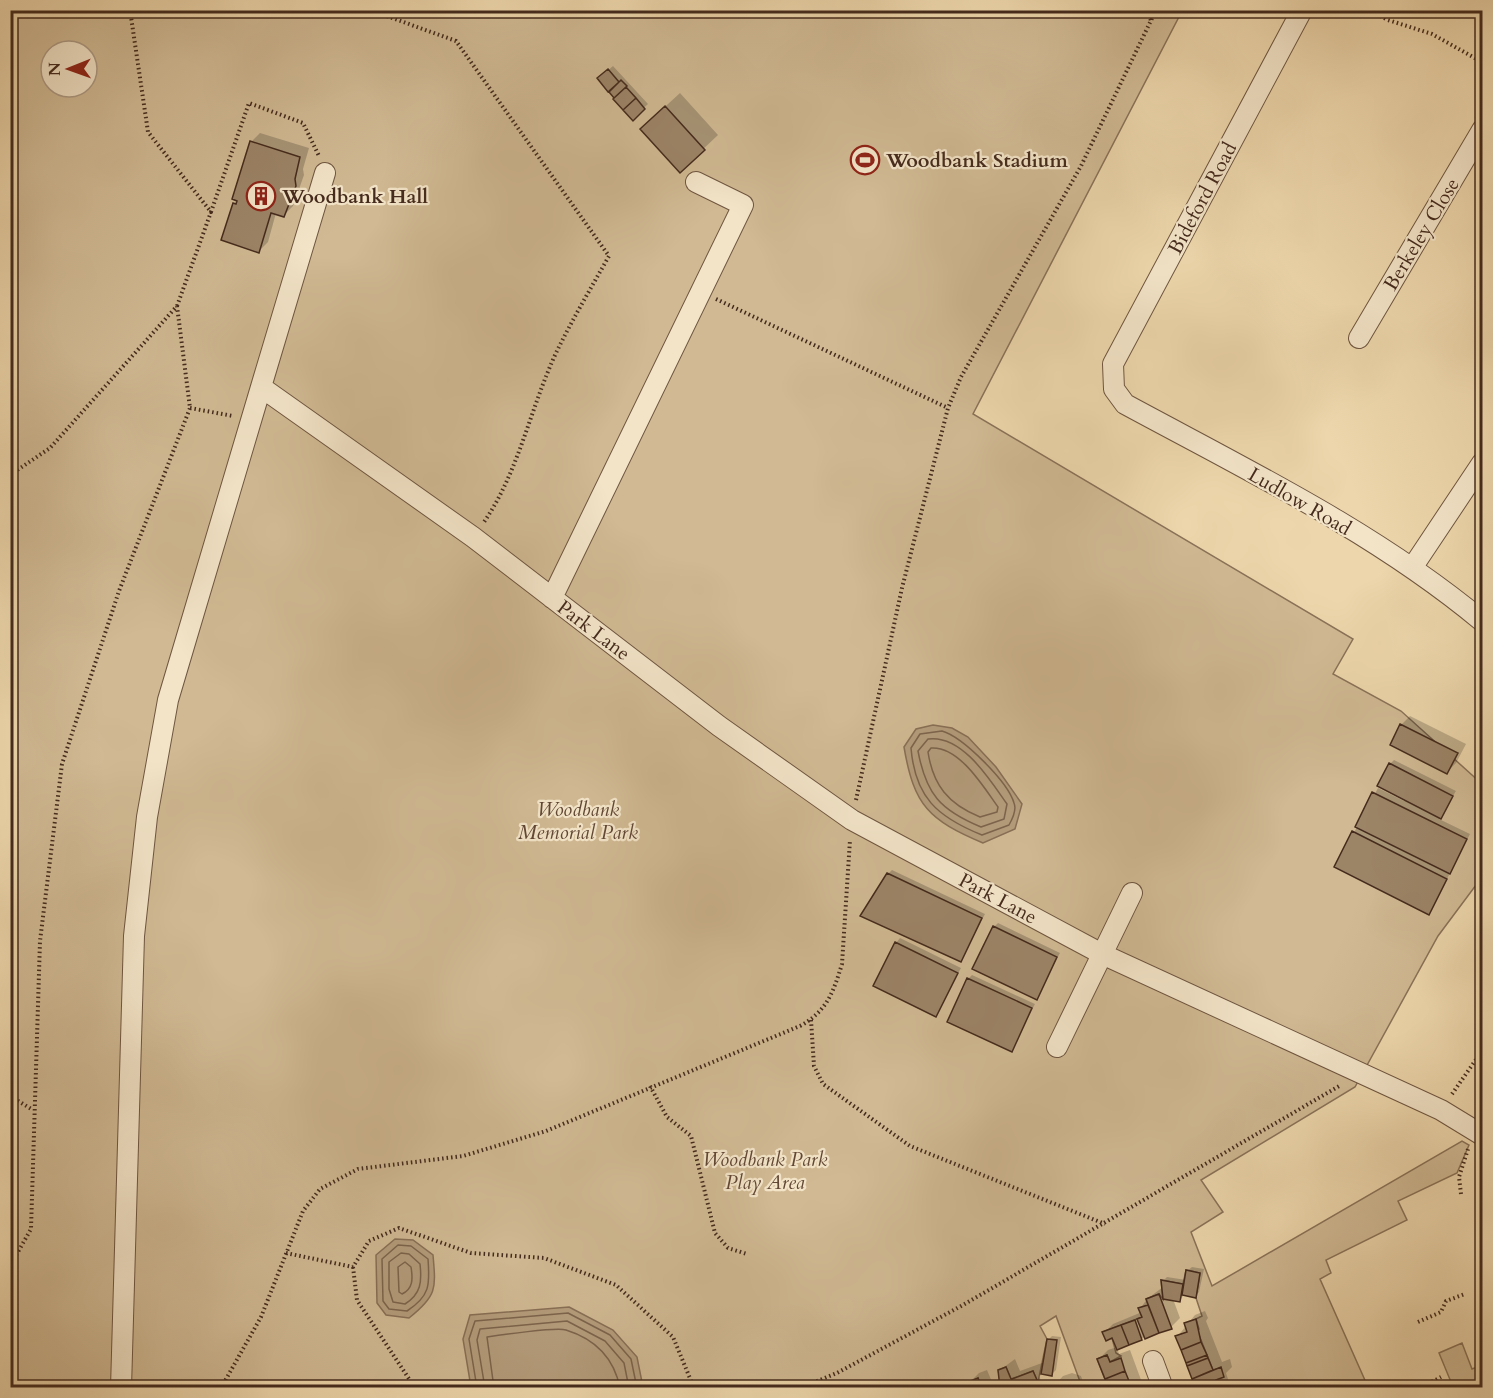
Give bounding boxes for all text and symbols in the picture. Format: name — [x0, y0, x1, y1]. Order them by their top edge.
north arrow — [39, 39, 99, 99]
text: N — [44, 62, 66, 76]
street label: Bideford Road — [1162, 137, 1243, 259]
sports icon: Woodbank Stadium — [849, 144, 881, 176]
place label: Woodbank Stadium — [885, 147, 1069, 174]
street label: Berkeley Close — [1377, 173, 1466, 296]
building icon: Woodbank Hall — [245, 180, 277, 212]
place label: Woodbank Hall — [281, 183, 428, 210]
street label: Ludlow Road — [1243, 461, 1357, 542]
street label: Park Lane — [552, 594, 636, 667]
park label: Woodbank Memorial Park — [518, 796, 638, 846]
street label: Park Lane — [954, 867, 1042, 930]
park label: Woodbank Park Play Area — [702, 1146, 828, 1196]

